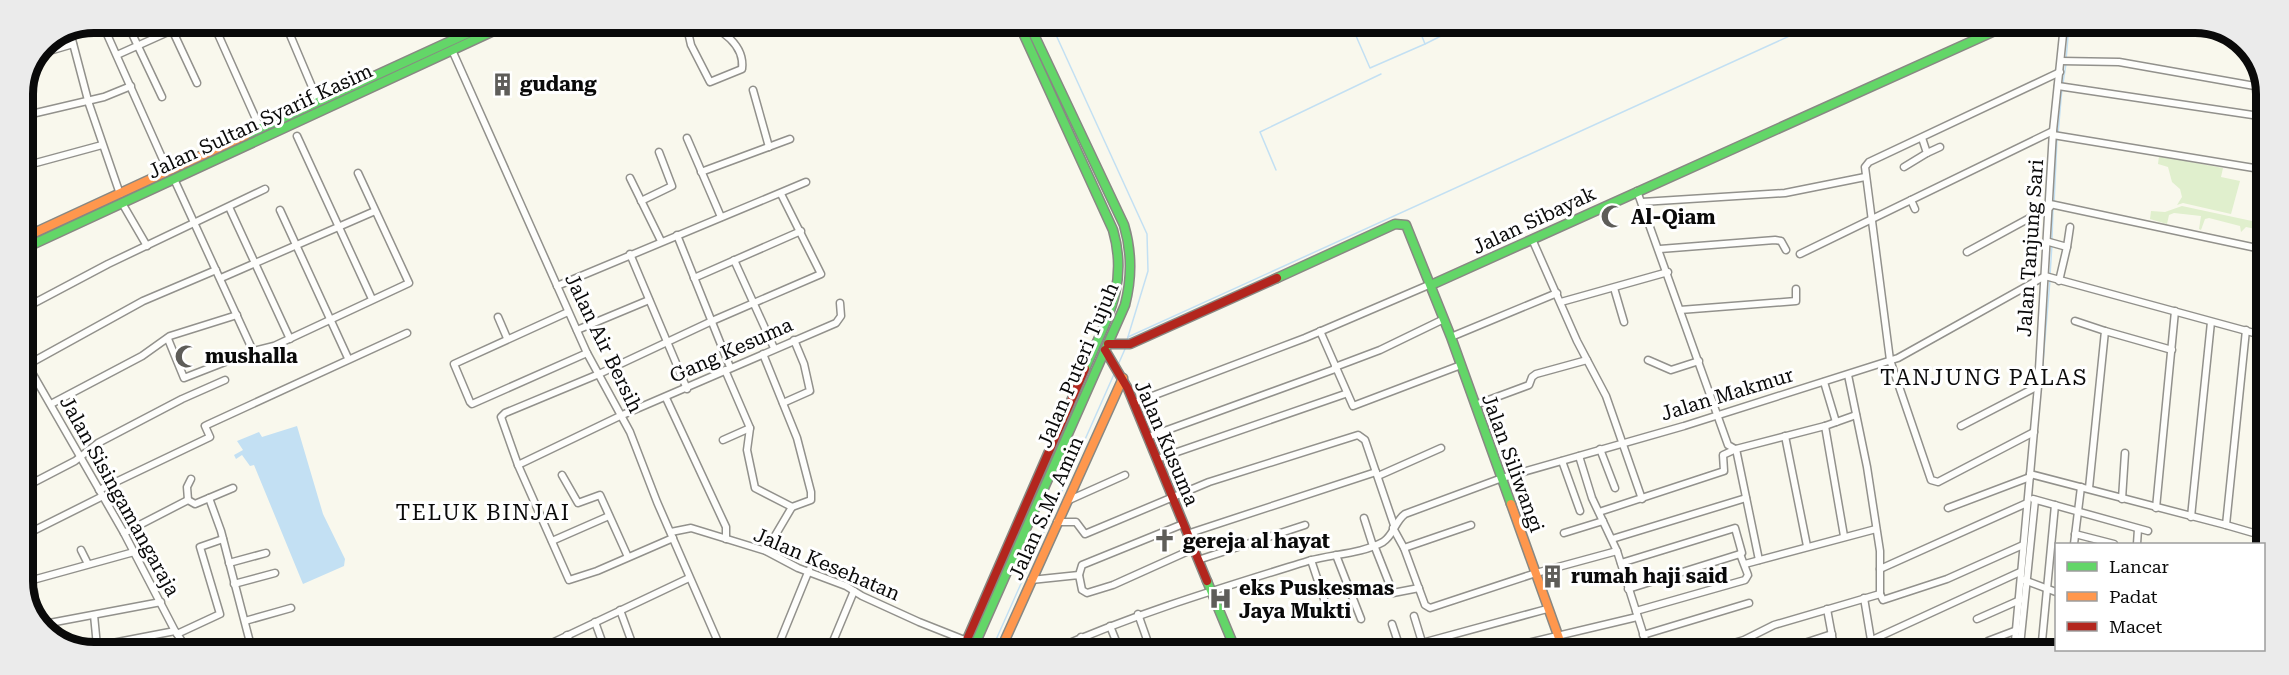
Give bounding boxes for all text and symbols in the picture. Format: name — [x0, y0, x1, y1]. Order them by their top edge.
street label: Jalan Sultan Syarif Kasim — [144, 58, 376, 184]
building icon: gudang — [489, 71, 515, 97]
place label: gudang — [519, 72, 597, 96]
street label: Jalan Tanjung Sari — [2012, 158, 2048, 338]
street label: Jalan Sibayak — [1468, 181, 1600, 259]
mosque icon: Al-Qiam — [1600, 204, 1626, 230]
place label: Al-Qiam — [1631, 205, 1715, 229]
street label: Jalan Air Bersih — [560, 270, 648, 417]
street label: Jalan Puteri Tujuh — [1032, 279, 1124, 451]
street label: Gang Kesuma — [666, 312, 796, 388]
mosque icon: mushalla — [174, 343, 200, 369]
place label: mushalla — [205, 344, 298, 368]
street label: Jalan Makmur — [1658, 362, 1796, 426]
district label: TANJUNG PALAS — [1880, 365, 2088, 390]
street label: Jalan Kusuma — [1130, 377, 1204, 510]
street label: Jalan Siliwangi — [1477, 390, 1549, 536]
street label: Jalan Sisingamangaraja — [55, 391, 185, 601]
street label: Jalan S.M. Amin — [1004, 432, 1088, 583]
district label: TELUK BINJAI — [396, 500, 570, 525]
street label: Jalan Kesehatan — [750, 522, 904, 606]
church icon: gereja al hayat — [1152, 528, 1178, 554]
place label: gereja al hayat — [1182, 529, 1330, 553]
legend — [2055, 543, 2265, 651]
text: Lancar — [2109, 556, 2169, 577]
building icon: rumah haji said — [1540, 563, 1566, 589]
place label: rumah haji said — [1571, 564, 1729, 588]
place label: eks Puskesmas Jaya Mukti — [1239, 576, 1394, 623]
hospital icon: eks Puskesmas Jaya Mukti — [1208, 586, 1234, 612]
text: Padat — [2109, 586, 2158, 607]
text: Macet — [2109, 616, 2162, 637]

